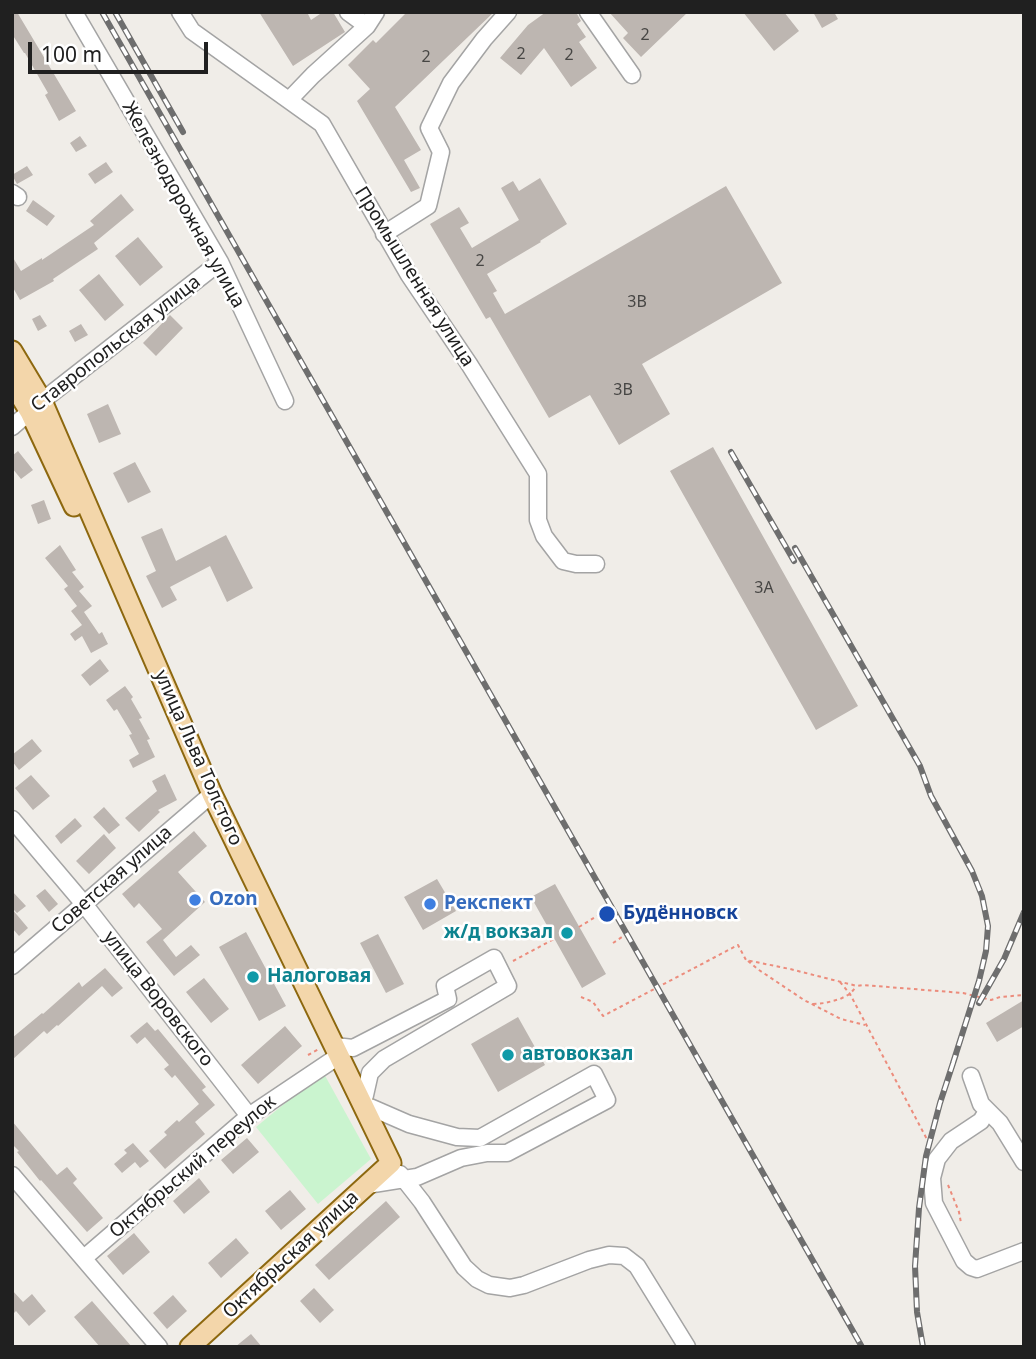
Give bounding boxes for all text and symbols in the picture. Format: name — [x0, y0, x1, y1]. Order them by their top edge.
house number: 2 — [640, 25, 650, 45]
scale bar — [32, 28, 212, 72]
text: 100 m — [41, 40, 102, 68]
house number: 2 — [516, 44, 526, 64]
house number: 2 — [564, 45, 574, 65]
house number: 2 — [421, 47, 431, 67]
street label: Железнодорожная улица — [117, 98, 249, 312]
street label: Промышленная улица — [349, 183, 479, 371]
house number: 2 — [475, 251, 485, 271]
street label: Ставропольская улица — [27, 271, 205, 417]
house number: 3В — [627, 292, 647, 312]
house number: 3В — [613, 380, 633, 400]
house number: 3А — [754, 578, 774, 598]
street label: улица Льва Толстого — [149, 667, 247, 849]
street label: Советская улица — [47, 821, 177, 939]
place label: Ozon — [209, 889, 258, 911]
marker: Ozon — [187, 892, 203, 908]
place label: Рекспект — [444, 893, 533, 915]
marker: Рекспект — [422, 896, 438, 912]
place label: Будённовск — [623, 903, 738, 925]
marker: Будённовск — [597, 904, 617, 924]
place label: ж/д вокзал — [444, 922, 553, 944]
marker: ж/д вокзал — [559, 925, 575, 941]
street label: улица Воровского — [98, 927, 218, 1071]
place label: Налоговая — [267, 966, 371, 988]
marker: Налоговая — [245, 969, 261, 985]
place label: автовокзал — [522, 1044, 633, 1066]
marker: автовокзал — [500, 1047, 516, 1063]
street label: Октябрьский переулок — [105, 1091, 281, 1243]
street label: Октябрьская улица — [218, 1186, 364, 1324]

